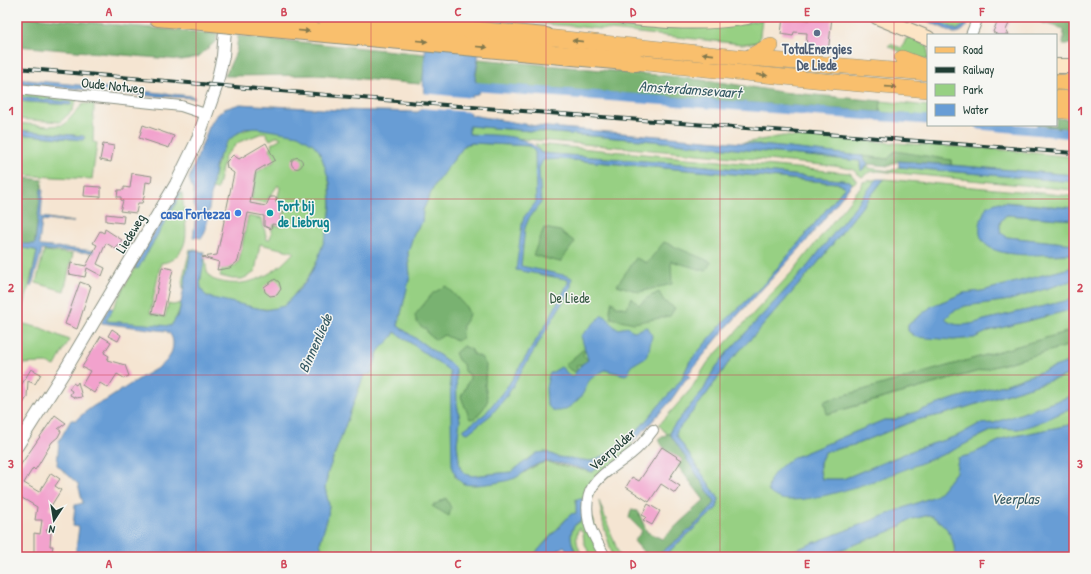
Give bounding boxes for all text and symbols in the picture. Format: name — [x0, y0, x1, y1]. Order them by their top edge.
text: A — [106, 2, 113, 20]
text: B — [281, 2, 288, 20]
text: C — [454, 2, 462, 20]
text: D — [630, 2, 637, 20]
text: E — [804, 2, 810, 20]
text: F — [979, 2, 986, 20]
one-way arrow — [298, 27, 310, 34]
marker: TotalEnergies De Liede — [812, 28, 822, 38]
legend — [927, 34, 1057, 126]
one-way arrow — [572, 37, 584, 44]
one-way arrow — [416, 38, 428, 45]
place label: TotalEnergies De Liede — [781, 39, 853, 74]
text: Road — [963, 41, 983, 58]
one-way arrow — [476, 43, 488, 50]
one-way arrow — [702, 51, 714, 57]
text: Railway — [963, 61, 994, 78]
street label: Oude Notweg — [80, 72, 146, 99]
one-way arrow — [756, 72, 768, 78]
water label: Amsterdamsevaart — [638, 75, 745, 103]
text: Park — [963, 81, 983, 98]
one-way arrow — [885, 83, 897, 90]
text: 1 — [9, 101, 14, 119]
text: Water — [963, 101, 989, 118]
text: 1 — [1078, 101, 1083, 119]
place label: Fort bij de Liebrug — [277, 196, 329, 233]
place label: casa Fortezza — [161, 204, 230, 223]
marker: casa Fortezza — [233, 208, 243, 218]
marker: Fort bij de Liebrug — [265, 208, 275, 218]
street label: Liedeweg — [111, 210, 150, 257]
text: 2 — [8, 278, 15, 296]
text: 2 — [1077, 278, 1084, 296]
park label: De Liede — [550, 288, 591, 307]
water label: Binnenliede — [293, 309, 338, 376]
street label: Veerpolder — [585, 423, 641, 475]
text: 3 — [8, 454, 14, 472]
text: 3 — [1077, 454, 1083, 472]
water label: Veerplas — [991, 488, 1040, 509]
north arrow — [34, 500, 74, 540]
text: N — [47, 522, 56, 537]
text: A — [106, 554, 113, 572]
text: B — [281, 554, 288, 572]
text: C — [454, 554, 462, 572]
text: D — [630, 554, 637, 572]
text: E — [804, 554, 810, 572]
text: F — [979, 554, 986, 572]

